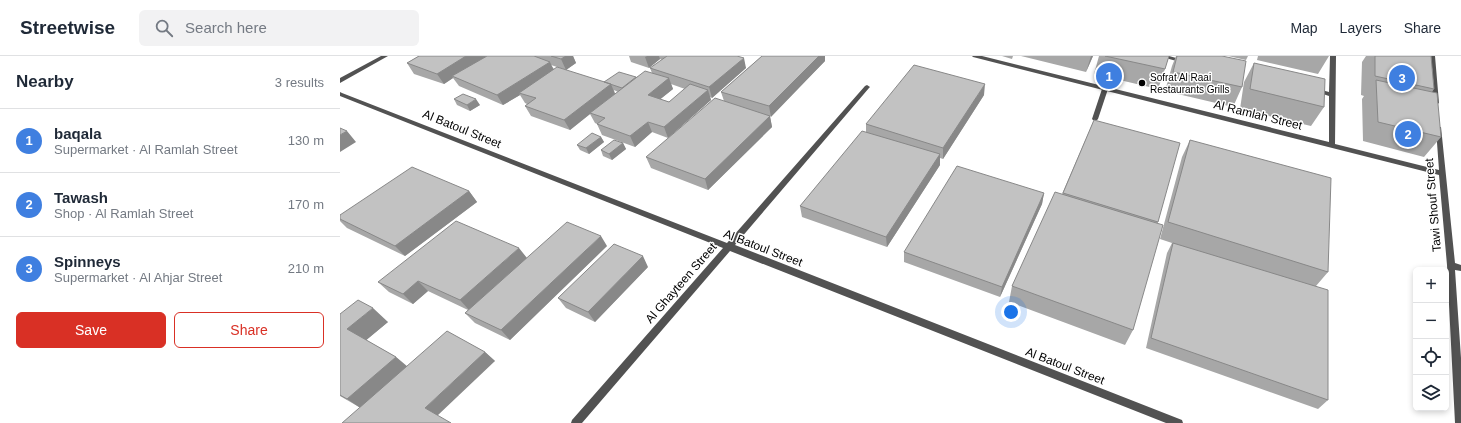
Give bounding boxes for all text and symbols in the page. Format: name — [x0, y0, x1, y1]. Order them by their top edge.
search box — [139, 10, 419, 46]
text: Streetwise — [20, 17, 115, 38]
icon: search — [153, 17, 175, 39]
text: Search here — [185, 19, 267, 36]
text: Map — [1290, 20, 1318, 36]
text: Layers — [1340, 20, 1382, 36]
text: Share — [1404, 20, 1441, 36]
pin: 1 — [1096, 61, 1122, 91]
pin: 3 — [1389, 63, 1415, 93]
text: Nearby — [16, 72, 74, 91]
place label: Sofrat Al Raai Restaurants Grills — [1150, 72, 1229, 95]
text: 3 results — [275, 75, 324, 90]
marker: Sofrat Al Raai Restaurants Grills — [1137, 78, 1147, 88]
street label: Al Ramlah Street — [1212, 97, 1304, 133]
street label: Al Batoul Street — [421, 107, 504, 151]
pin: 2 — [1395, 119, 1421, 149]
text: baqala — [54, 125, 102, 142]
text: 1 — [25, 133, 33, 148]
text: 130 m — [288, 133, 324, 148]
text: Supermarket · Al Ramlah Street — [54, 142, 238, 157]
street label: Tawi Shouf Street — [1422, 157, 1444, 252]
text: Tawash — [54, 189, 108, 206]
text: 2 — [25, 197, 33, 212]
text: 170 m — [288, 197, 324, 212]
text: Shop · Al Ramlah Street — [54, 206, 193, 221]
street label: Al Batoul Street — [722, 227, 805, 270]
street label: Al Ghayteen Street — [642, 240, 720, 326]
text: Spinneys — [54, 253, 121, 270]
text: 3 — [25, 261, 33, 276]
text: 210 m — [288, 261, 324, 276]
map controls — [1413, 267, 1449, 411]
button: + — [1413, 267, 1449, 303]
text: Supermarket · Al Ahjar Street — [54, 270, 222, 285]
your location — [1001, 302, 1021, 322]
button: − — [1413, 303, 1449, 339]
button: Save — [16, 312, 166, 348]
button: Share — [174, 312, 324, 348]
button: locate — [1413, 339, 1449, 375]
street label: Al Batoul Street — [1024, 345, 1107, 388]
button: layers — [1413, 375, 1449, 411]

